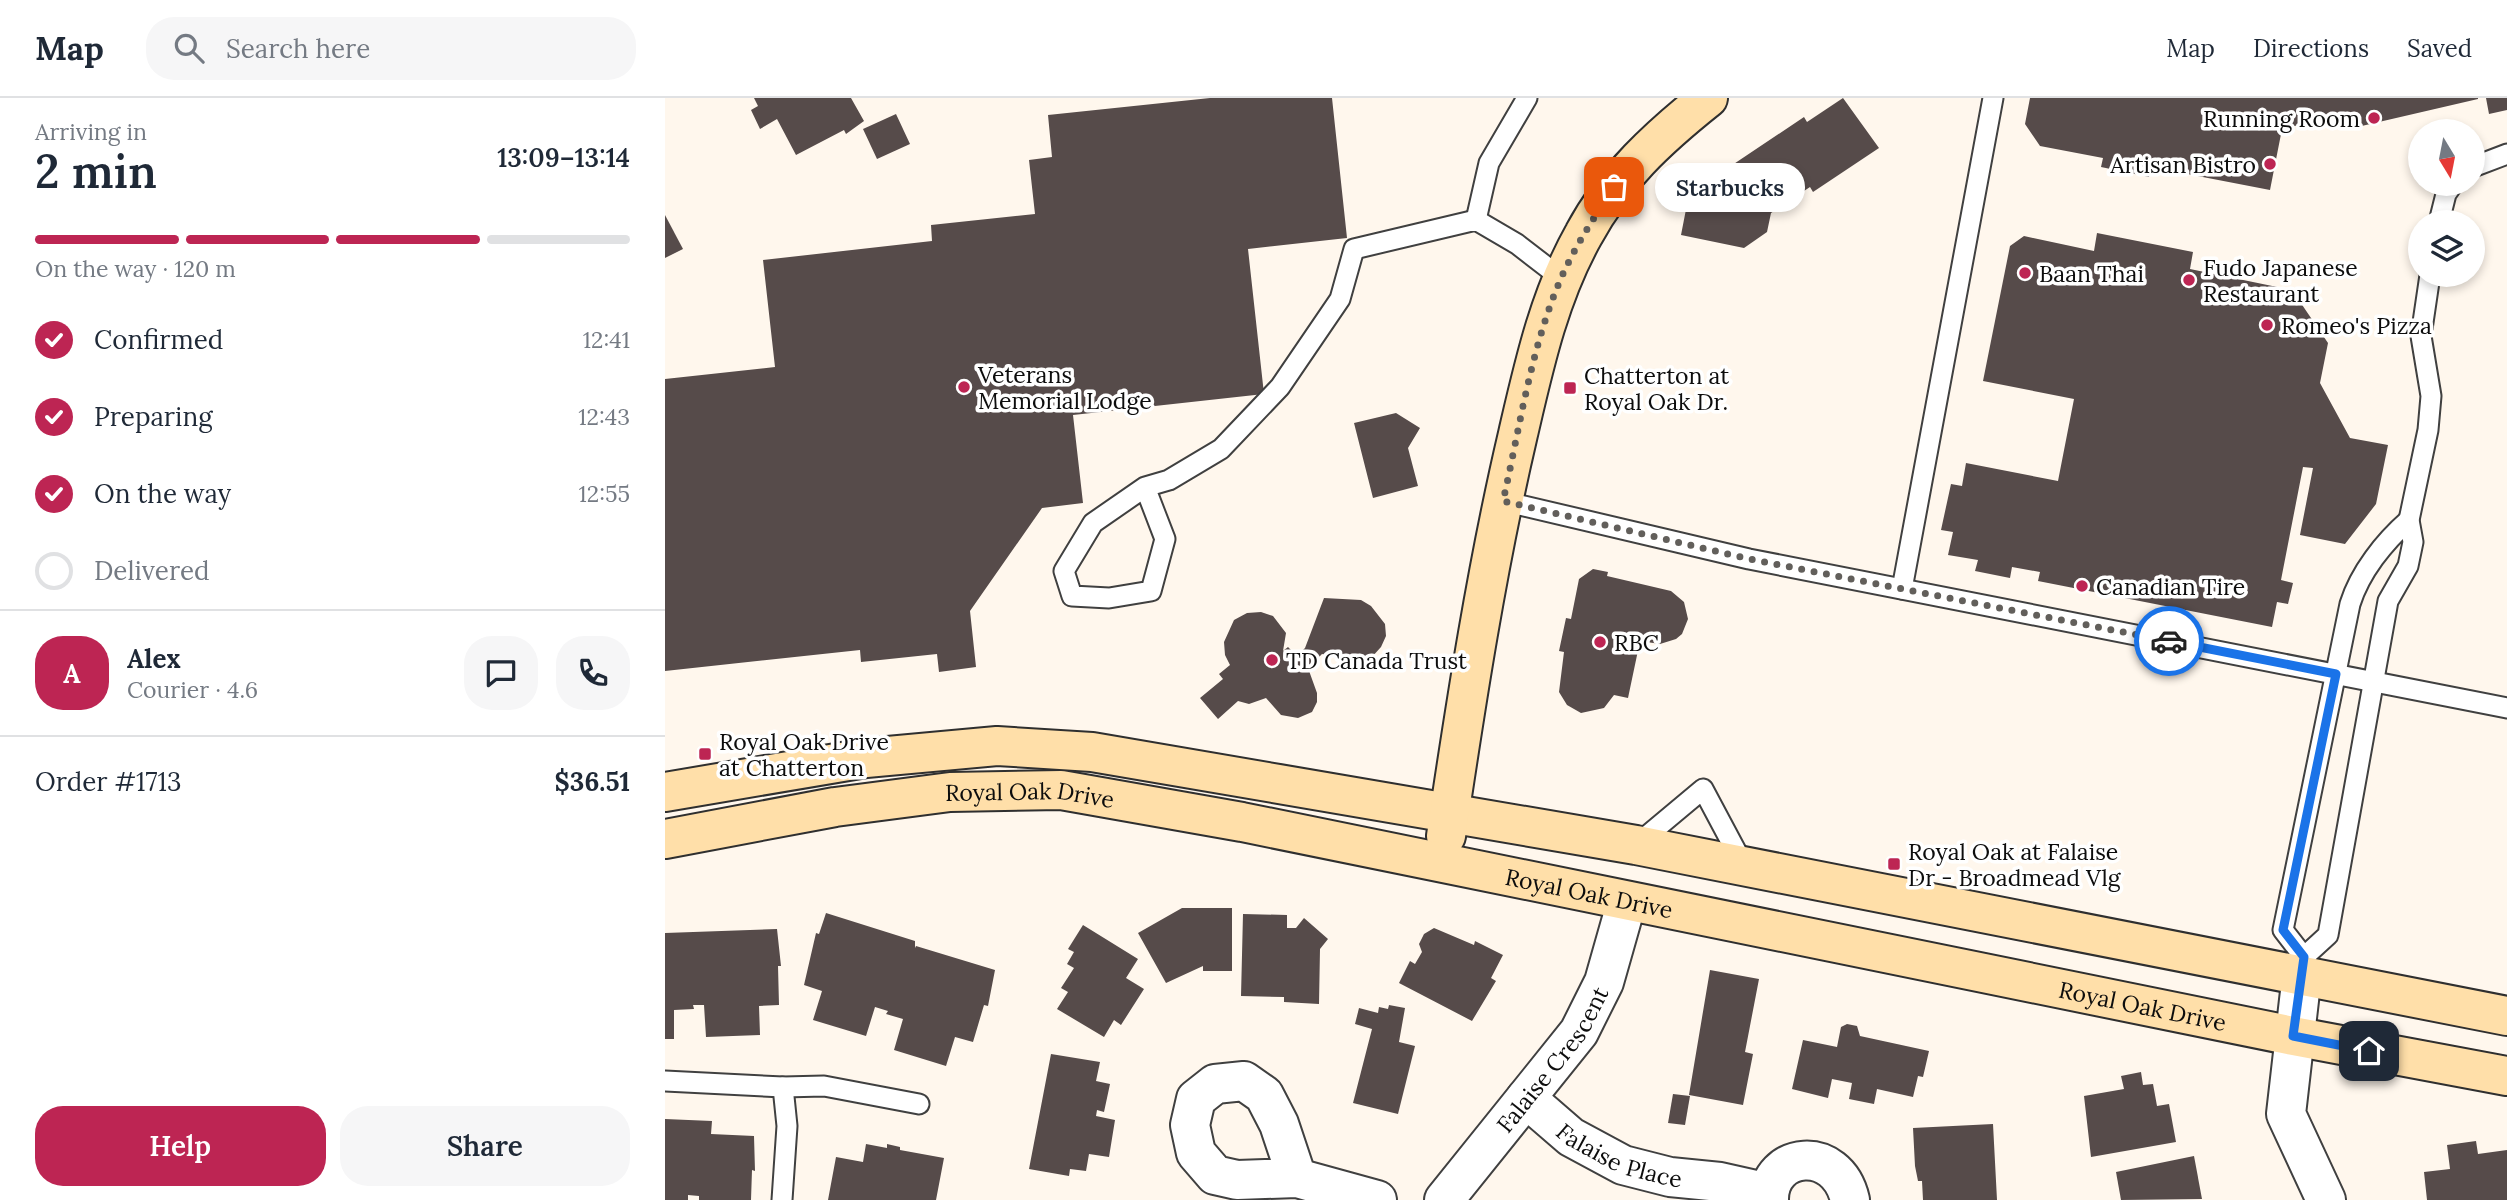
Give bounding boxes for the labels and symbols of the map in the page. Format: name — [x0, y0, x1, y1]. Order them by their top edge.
place label: Running Room — [2203, 104, 2360, 133]
marker: Running Room — [2366, 110, 2382, 126]
north arrow — [2408, 119, 2485, 196]
place label: Artisan Bistro — [2109, 150, 2256, 179]
marker: Artisan Bistro — [2262, 156, 2278, 172]
pin — [1584, 157, 1644, 217]
callout: Starbucks — [1656, 162, 1807, 212]
place label: Fudo Japanese Restaurant — [2203, 253, 2358, 308]
place label: Baan Thai — [2039, 259, 2144, 288]
marker: Baan Thai — [2017, 265, 2033, 281]
marker: Fudo Japanese Restaurant — [2181, 272, 2197, 288]
place label: Romeo's Pizza — [2281, 311, 2432, 340]
marker: Romeo's Pizza — [2259, 317, 2275, 333]
place label: Veterans Memorial Lodge — [977, 360, 1152, 415]
place label: Chatterton at Royal Oak Dr. — [1584, 361, 1729, 416]
marker: Veterans Memorial Lodge — [956, 379, 972, 395]
marker: Chatterton at Royal Oak Dr. — [1562, 380, 1578, 396]
place label: Canadian Tire — [2096, 572, 2245, 601]
marker: Canadian Tire — [2074, 578, 2090, 594]
courier — [2134, 606, 2204, 676]
place label: RBC — [1614, 628, 1659, 657]
marker: RBC — [1592, 634, 1608, 650]
place label: TD Canada Trust — [1286, 646, 1467, 675]
marker: TD Canada Trust — [1264, 652, 1280, 668]
place label: Royal Oak Drive at Chatterton — [719, 727, 889, 782]
marker: Royal Oak Drive at Chatterton — [697, 746, 713, 762]
street label: Royal Oak Drive — [945, 775, 1117, 814]
place label: Royal Oak at Falaise Dr - Broadmead Vlg — [1908, 837, 2122, 892]
marker: Royal Oak at Falaise Dr - Broadmead Vlg — [1886, 856, 1902, 872]
street label: Royal Oak Drive — [1503, 862, 1675, 924]
street label: Royal Oak Drive — [2057, 974, 2229, 1037]
street label: Falaise Crescent — [1490, 981, 1614, 1138]
pin — [2339, 1021, 2399, 1081]
street label: Falaise Place — [1551, 1117, 1683, 1193]

